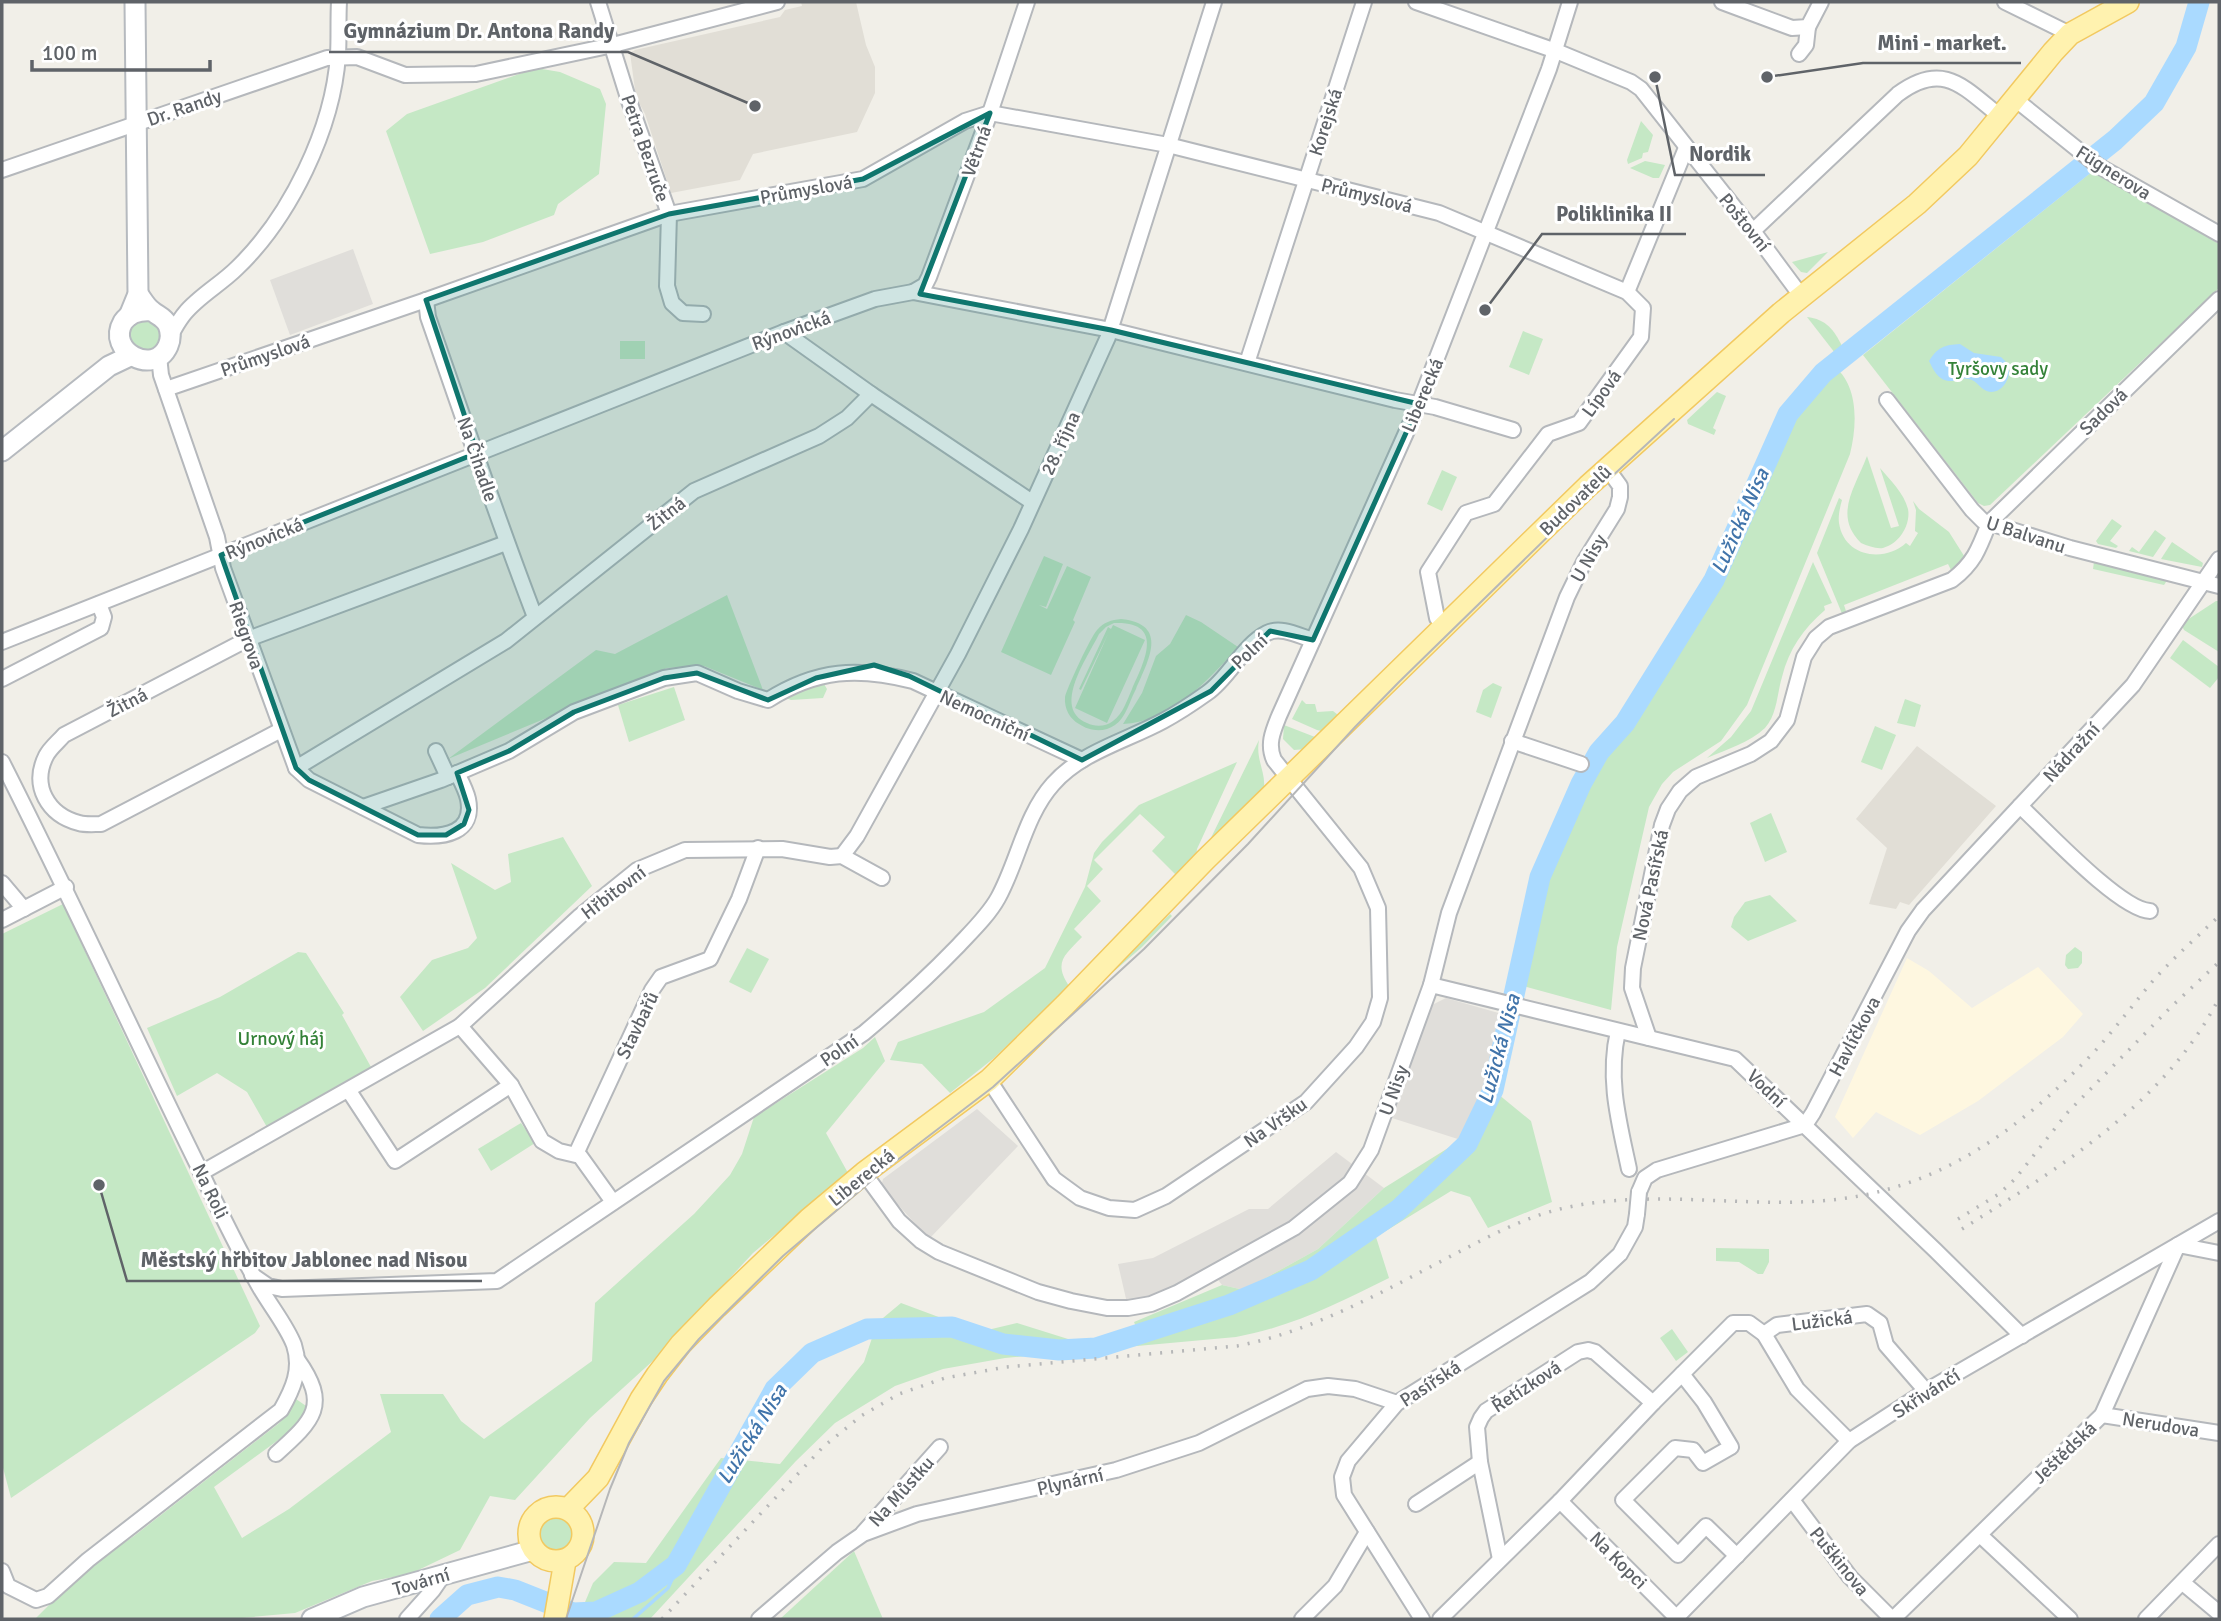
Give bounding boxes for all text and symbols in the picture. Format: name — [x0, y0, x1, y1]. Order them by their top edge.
callout: Gymnázium Dr. Antona Randy — [329, 10, 628, 52]
text: Gymnázium Dr. Antona Randy — [344, 18, 615, 44]
callout: Mini - market. — [1863, 21, 2021, 63]
scale bar — [32, 28, 210, 72]
text: Mini - market. — [1877, 30, 2007, 56]
text: 100 m — [42, 40, 97, 66]
street label: Dr. Randy — [144, 84, 225, 132]
street label: Korejská — [1304, 85, 1348, 159]
street label: Petra Bezruče — [615, 91, 675, 205]
street label: Větrná — [957, 122, 997, 180]
callout: Nordik — [1675, 133, 1765, 175]
street label: Fügnerova — [2071, 140, 2156, 205]
text: Nordik — [1689, 141, 1751, 167]
street label: Průmyslová — [758, 170, 854, 210]
street label: Průmyslová — [1319, 173, 1415, 219]
street label: Poštovní — [1713, 188, 1776, 258]
callout: Poliklinika II — [1542, 192, 1686, 234]
text: Poliklinika II — [1556, 201, 1672, 227]
street label: Rýnovická — [749, 306, 834, 356]
street label: Průmyslová — [217, 329, 313, 382]
street label: Liberecká — [1397, 355, 1449, 436]
park label: Tyršovy sady — [1948, 357, 2048, 381]
street label: Lípová — [1577, 365, 1627, 422]
street label: Sadová — [2074, 383, 2133, 441]
street label: 28. října — [1036, 408, 1086, 479]
street label: Na Čihadle — [451, 413, 504, 505]
street label: Budovatelů — [1534, 460, 1617, 541]
water label: Lužická Nisa — [1705, 463, 1775, 578]
street label: Žitná — [643, 491, 691, 536]
street label: U Balvanu — [1983, 511, 2069, 559]
street label: Rýnovická — [222, 512, 307, 565]
street label: U Nisy — [1565, 530, 1612, 587]
street label: Riegrova — [223, 598, 269, 673]
street label: Polní — [1226, 628, 1274, 675]
street label: Žitná — [103, 683, 152, 723]
street label: Nemocniční — [936, 685, 1034, 748]
street label: Nádražní — [2038, 717, 2106, 788]
street label: Nová Pasířská — [1627, 827, 1674, 943]
street label: Hřbitovní — [576, 860, 652, 925]
street label: Stavbařů — [611, 988, 665, 1063]
water label: Lužická Nisa — [1472, 990, 1526, 1107]
street label: Havlíčkova — [1824, 992, 1886, 1081]
park label: Urnový háj — [238, 1027, 324, 1051]
street label: Polní — [816, 1029, 864, 1072]
street label: U Nisy — [1374, 1062, 1414, 1119]
street label: Vodní — [1742, 1064, 1792, 1114]
street label: Na Vršku — [1239, 1092, 1312, 1153]
street label: Liberecká — [824, 1144, 900, 1212]
street label: Na Roli — [187, 1160, 234, 1223]
callout: Městský hřbitov Jablonec nad Nisou — [127, 1239, 482, 1281]
text: Městský hřbitov Jablonec nad Nisou — [141, 1247, 467, 1273]
street label: Lužická — [1790, 1305, 1854, 1337]
street label: Pasířská — [1396, 1355, 1466, 1412]
street label: Řetízková — [1487, 1355, 1566, 1418]
street label: Skřivánčí — [1888, 1363, 1966, 1424]
water label: Lužická Nisa — [711, 1378, 794, 1489]
street label: Nerudova — [2121, 1407, 2201, 1443]
street label: Ještědská — [2028, 1416, 2102, 1489]
street label: Na Můstku — [864, 1451, 940, 1532]
street label: Plynární — [1035, 1462, 1107, 1501]
street label: Puškinova — [1804, 1522, 1874, 1601]
street label: Na Kopci — [1584, 1527, 1652, 1595]
street label: Tovární — [390, 1562, 453, 1602]

